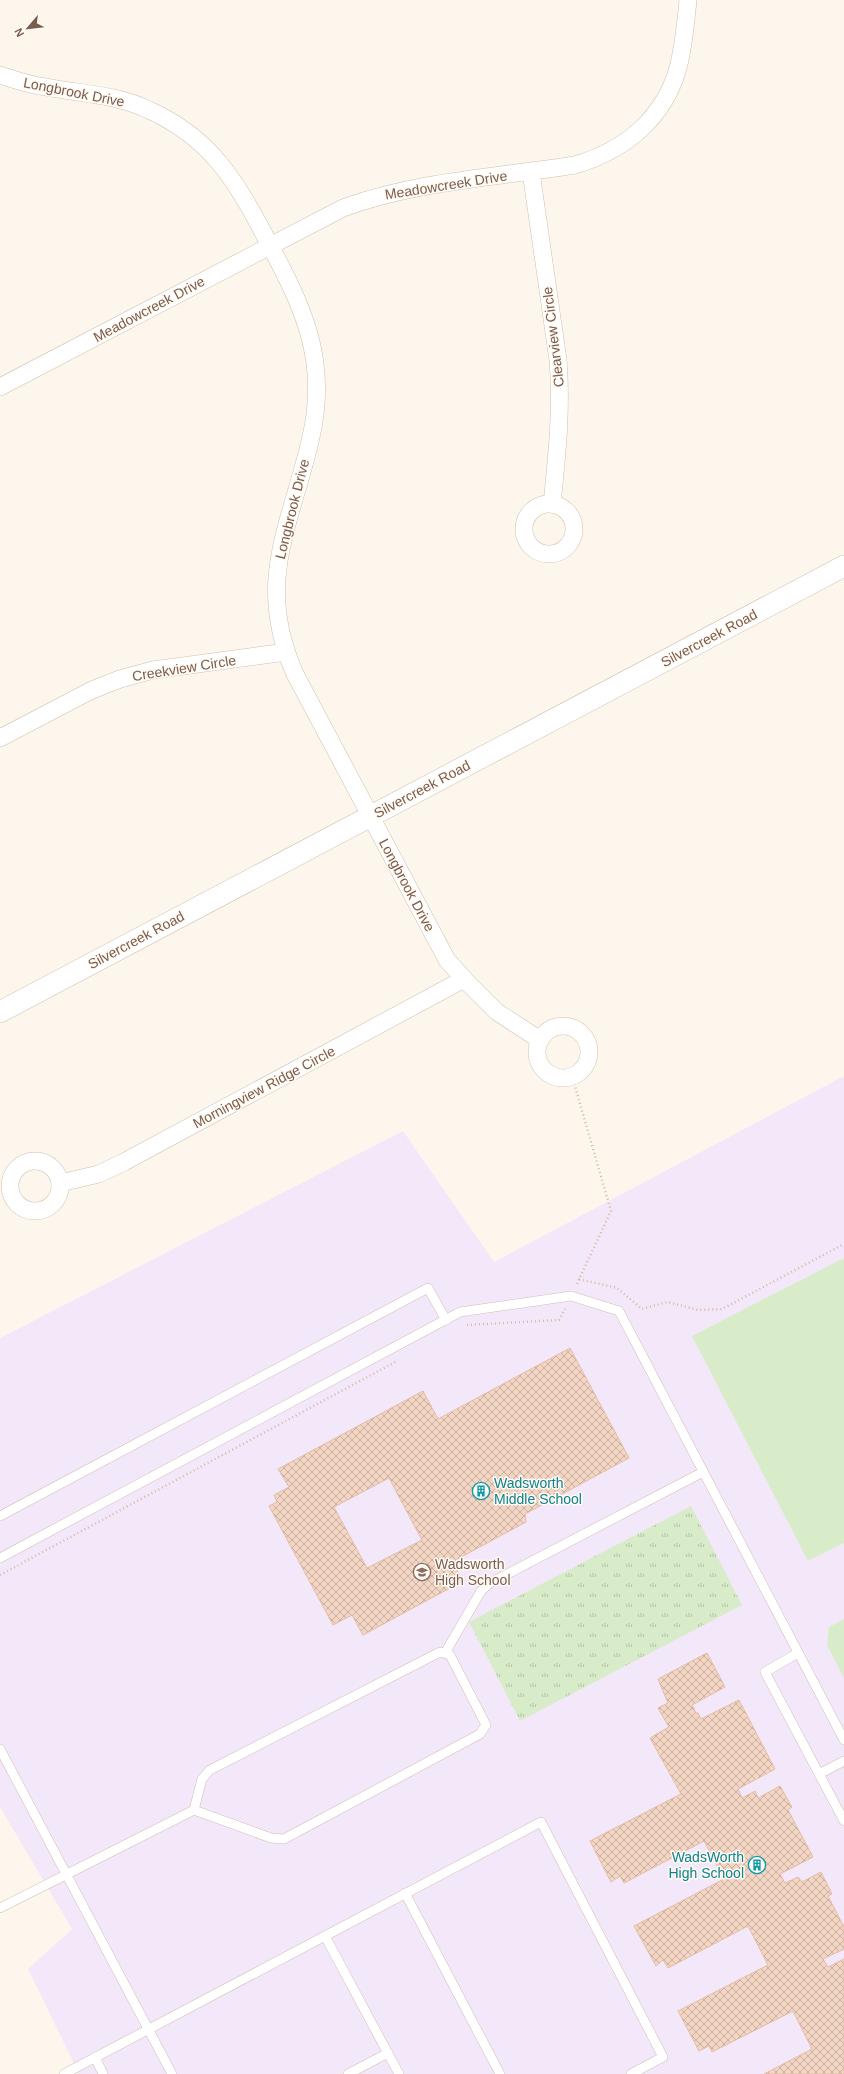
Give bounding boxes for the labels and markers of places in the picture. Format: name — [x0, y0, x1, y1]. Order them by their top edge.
place label: Wadsworth Middle School — [494, 1475, 582, 1507]
building icon: Wadsworth Middle School — [471, 1481, 491, 1501]
place label: Wadsworth High School — [435, 1556, 511, 1588]
school or university icon: Wadsworth High School — [412, 1562, 432, 1582]
place label: WadsWorth High School — [669, 1849, 744, 1881]
building icon: WadsWorth High School — [747, 1855, 767, 1875]

